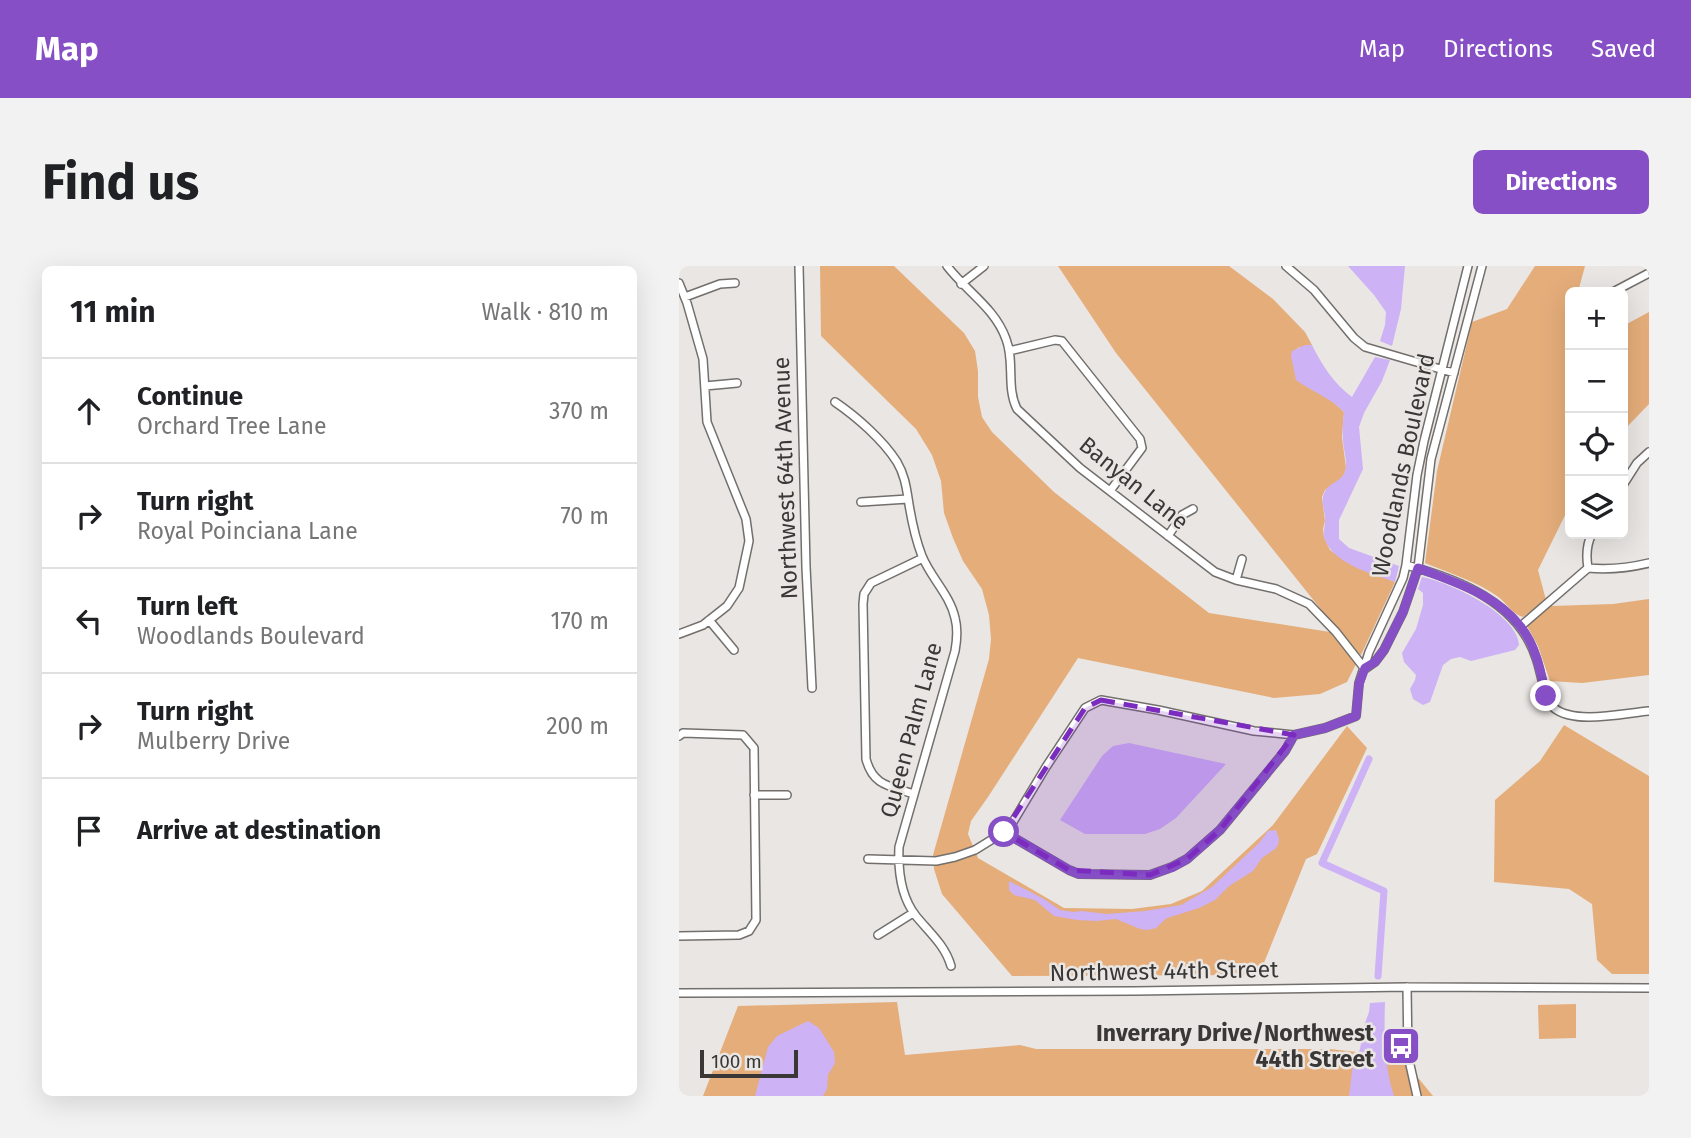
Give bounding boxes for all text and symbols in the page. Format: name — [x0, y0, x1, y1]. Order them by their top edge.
text: Map — [35, 29, 99, 69]
text: Map — [1359, 35, 1405, 63]
text: Directions — [1443, 35, 1553, 63]
text: Saved — [1591, 35, 1656, 63]
button: Directions — [1473, 150, 1649, 214]
text: Find us — [42, 153, 199, 212]
map controls — [1565, 287, 1628, 539]
button: + — [1565, 287, 1628, 350]
text: 11 min — [70, 294, 156, 330]
text: Walk · 810 m — [482, 298, 609, 326]
button: − — [1565, 350, 1628, 413]
street label: Woodlands Boulevard — [1366, 351, 1440, 579]
street label: Northwest 64th Avenue — [767, 356, 803, 600]
text: Continue — [137, 381, 243, 412]
icon: ahead — [70, 392, 108, 430]
text: 370 m — [549, 397, 609, 425]
text: Orchard Tree Lane — [137, 412, 326, 440]
button: locate — [1565, 413, 1628, 476]
street label: Banyan Lane — [1074, 430, 1194, 536]
button: layers — [1565, 476, 1628, 539]
text: Turn right — [137, 486, 254, 517]
icon: right — [70, 497, 108, 535]
text: 70 m — [560, 502, 609, 530]
text: Royal Poinciana Lane — [137, 517, 358, 545]
text: Turn left — [137, 591, 238, 622]
icon: left — [70, 602, 108, 640]
text: 170 m — [550, 607, 609, 635]
text: Woodlands Boulevard — [137, 622, 365, 650]
street label: Queen Palm Lane — [874, 639, 948, 821]
route end — [1530, 680, 1561, 711]
text: Turn right — [137, 696, 254, 727]
icon: right — [70, 707, 108, 745]
text: 200 m — [546, 712, 609, 740]
text: Mulberry Drive — [137, 727, 290, 755]
icon: arrive — [70, 812, 108, 850]
text: Arrive at destination — [137, 815, 381, 846]
route start — [988, 816, 1019, 847]
street label: Northwest 44th Street — [1049, 955, 1279, 987]
place label: Inverrary Drive/Northwest 44th Street — [1096, 1019, 1375, 1073]
bus stop icon: Inverrary Drive/Northwest 44th Street — [1380, 1025, 1422, 1067]
scale bar — [700, 1047, 798, 1079]
text: 100 m — [711, 1050, 762, 1073]

